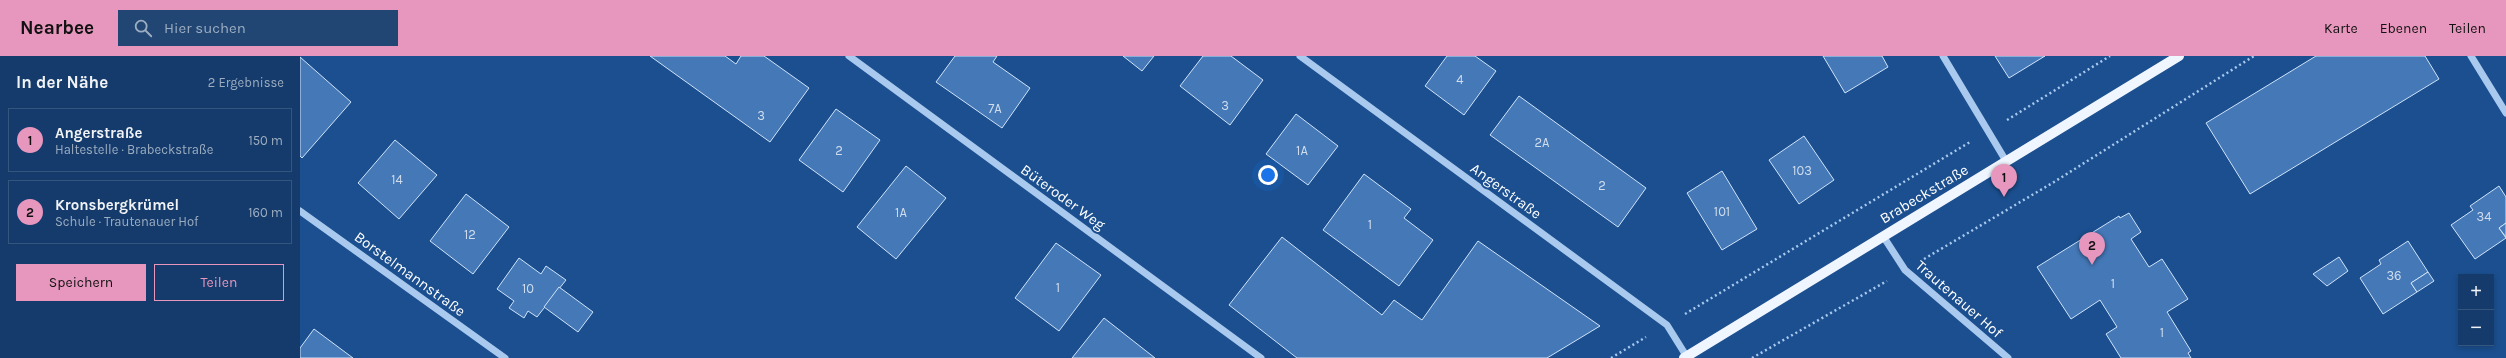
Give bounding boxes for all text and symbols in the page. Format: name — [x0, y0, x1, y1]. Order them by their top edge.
search box — [118, 10, 398, 46]
text: Nearbee — [20, 17, 94, 39]
icon: search — [132, 17, 154, 39]
text: Hier suchen — [164, 19, 246, 37]
text: Karte — [2324, 20, 2358, 37]
text: Ebenen — [2380, 20, 2427, 37]
text: Teilen — [2449, 20, 2486, 37]
text: In der Nähe — [16, 72, 108, 92]
house number: 4 — [1456, 72, 1464, 87]
text: 2 Ergebnisse — [208, 75, 284, 90]
house number: 3 — [1221, 98, 1229, 113]
house number: 7A — [988, 101, 1002, 116]
house number: 3 — [757, 108, 765, 123]
text: Angerstraße — [55, 124, 142, 142]
text: 1 — [28, 133, 32, 148]
text: 150 m — [248, 133, 283, 148]
house number: 2A — [1534, 135, 1550, 150]
text: Haltestelle · Brabeckstraße — [55, 142, 213, 157]
house number: 2 — [835, 143, 843, 158]
house number: 1A — [1296, 143, 1308, 158]
street label: Angerstraße — [1467, 159, 1545, 223]
street label: Büteroder Weg — [1017, 160, 1109, 234]
street label: Brabeckstraße — [1877, 161, 1971, 227]
house number: 103 — [1792, 163, 1812, 178]
pin: 1 — [1991, 164, 2017, 197]
your location — [1258, 165, 1278, 185]
house number: 14 — [391, 172, 403, 187]
house number: 2 — [1598, 178, 1606, 193]
text: Kronsbergkrümel — [55, 196, 179, 214]
house number: 101 — [1714, 204, 1730, 219]
text: 2 — [26, 205, 34, 220]
text: 160 m — [248, 205, 283, 220]
house number: 1A — [895, 205, 907, 220]
house number: 34 — [2477, 209, 2491, 224]
text: Schule · Trautenauer Hof — [55, 214, 199, 229]
house number: 1 — [1368, 217, 1372, 232]
house number: 12 — [464, 227, 476, 242]
street label: Borstelmannstraße — [351, 228, 469, 320]
pin: 2 — [2079, 232, 2105, 265]
street label: Trautenauer Hof — [1912, 256, 2007, 342]
button: Speichern — [16, 264, 146, 301]
button: Teilen — [154, 264, 284, 301]
house number: 36 — [2386, 268, 2402, 283]
map controls — [2458, 274, 2494, 346]
button: + — [2458, 274, 2494, 310]
house number: 1 — [2111, 276, 2115, 291]
house number: 1 — [1056, 280, 1060, 295]
house number: 10 — [522, 281, 534, 296]
button: − — [2458, 310, 2494, 346]
house number: 1 — [2160, 325, 2164, 340]

